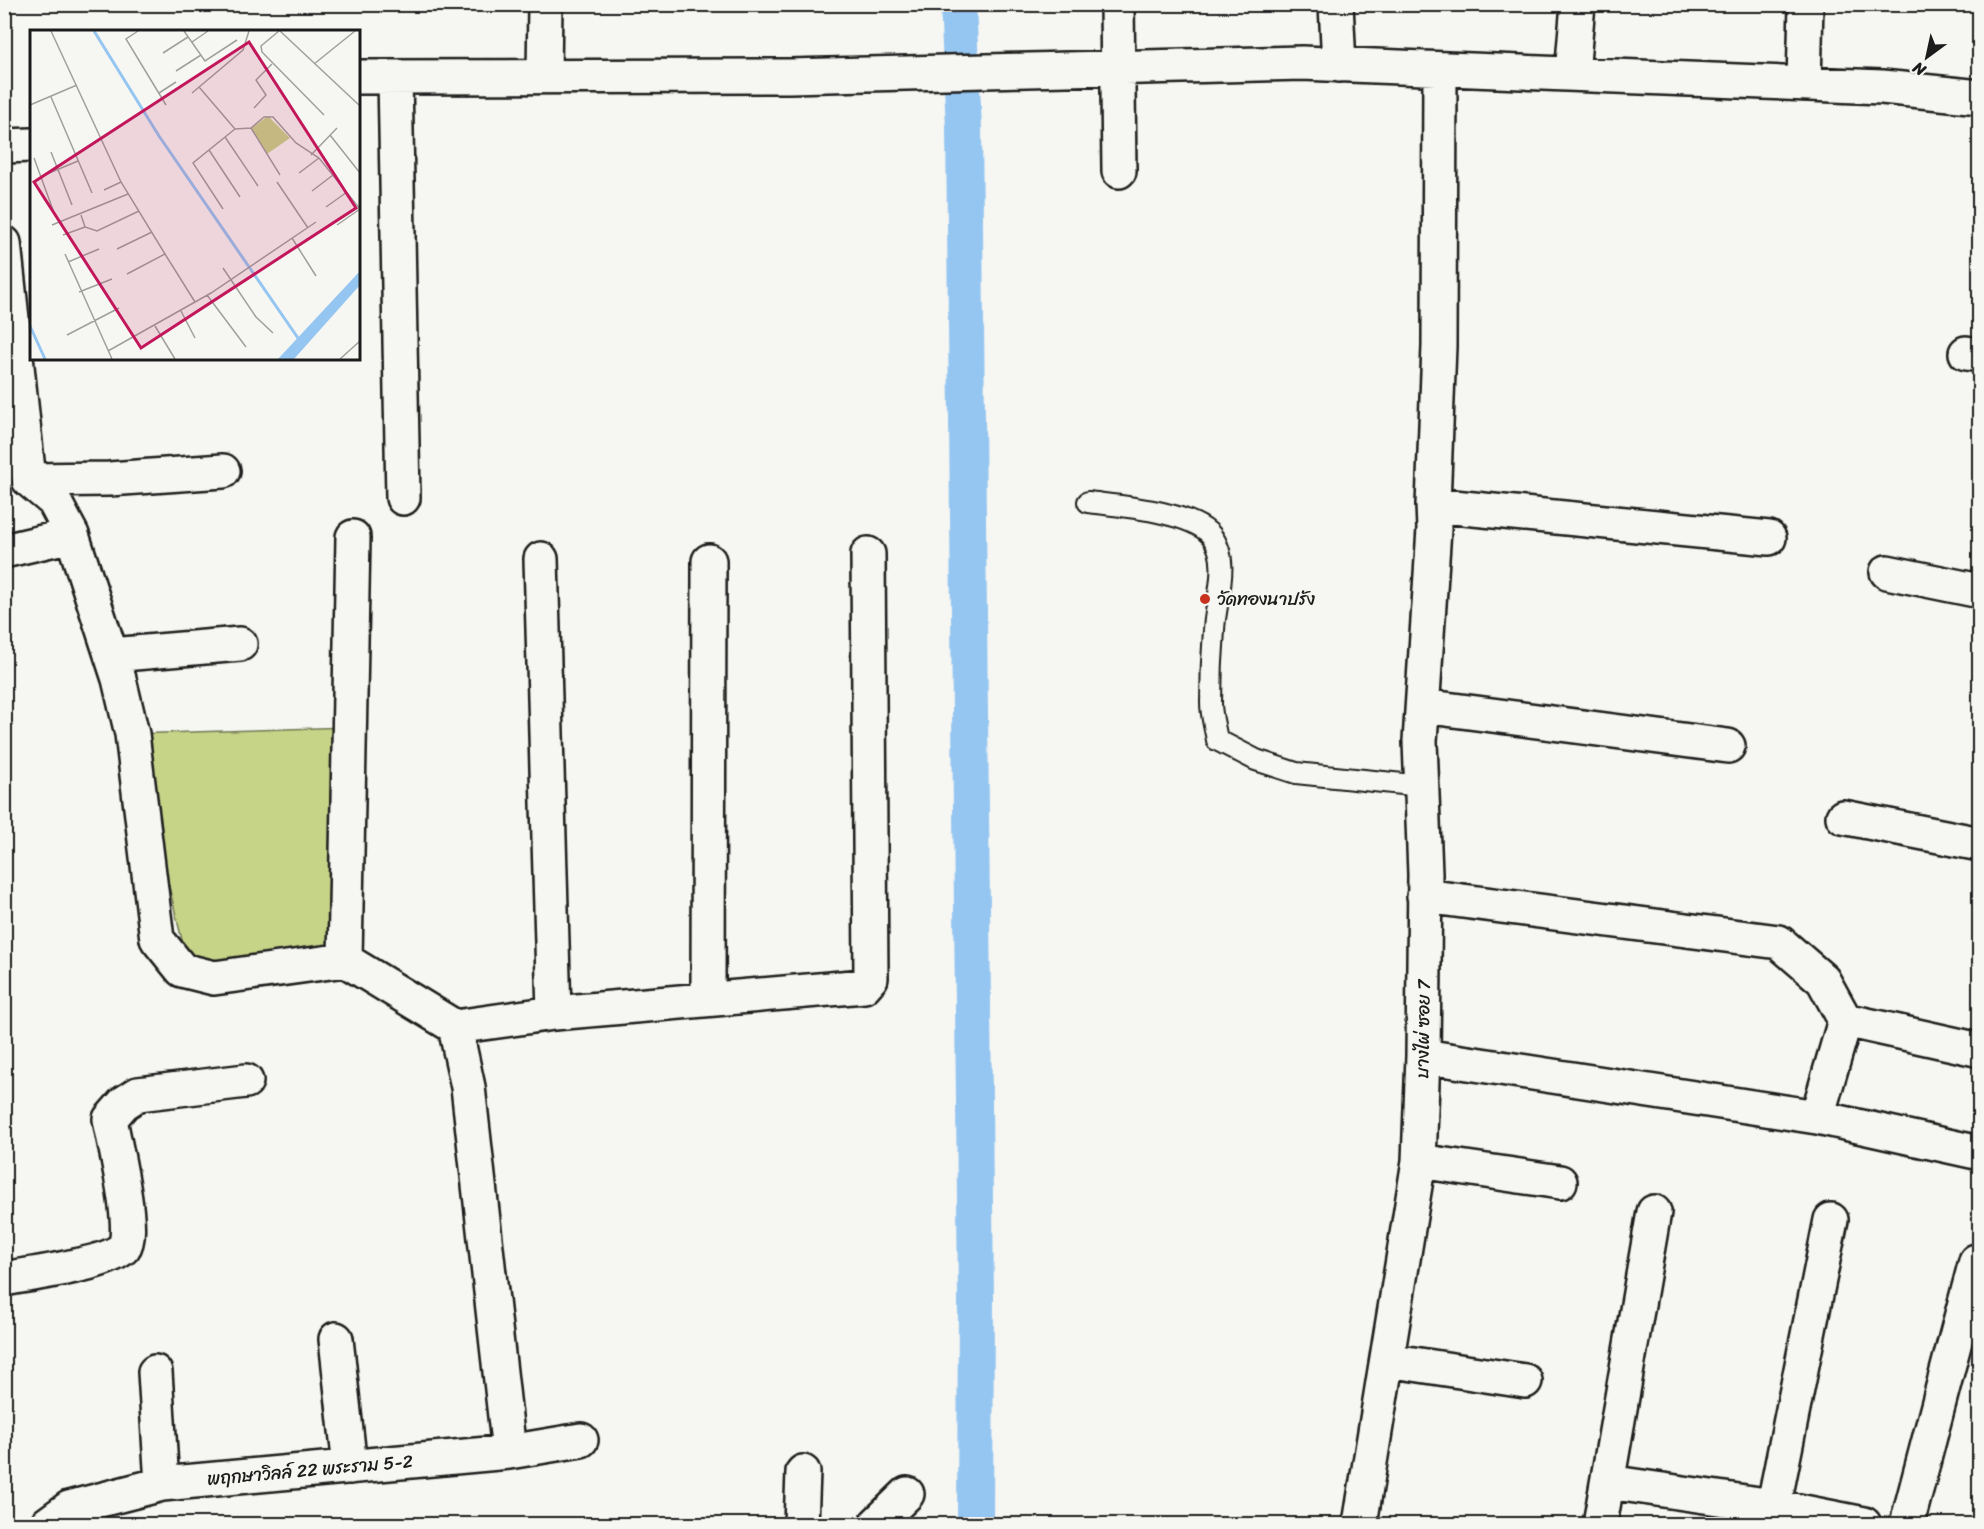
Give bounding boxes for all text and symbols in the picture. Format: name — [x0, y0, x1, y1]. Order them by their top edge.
north arrow — [1897, 27, 1957, 87]
inset map — [30, 30, 360, 360]
text: N — [1906, 53, 1932, 85]
place label: วัดทองนาปรัง — [1217, 583, 1316, 615]
marker: วัดทองนาปรัง — [1198, 592, 1212, 606]
street label: บางไผ่ ซอย 7 — [1406, 978, 1440, 1079]
street label: พฤกษาวิลล์ 22 พระราม 5-2 — [206, 1445, 414, 1495]

